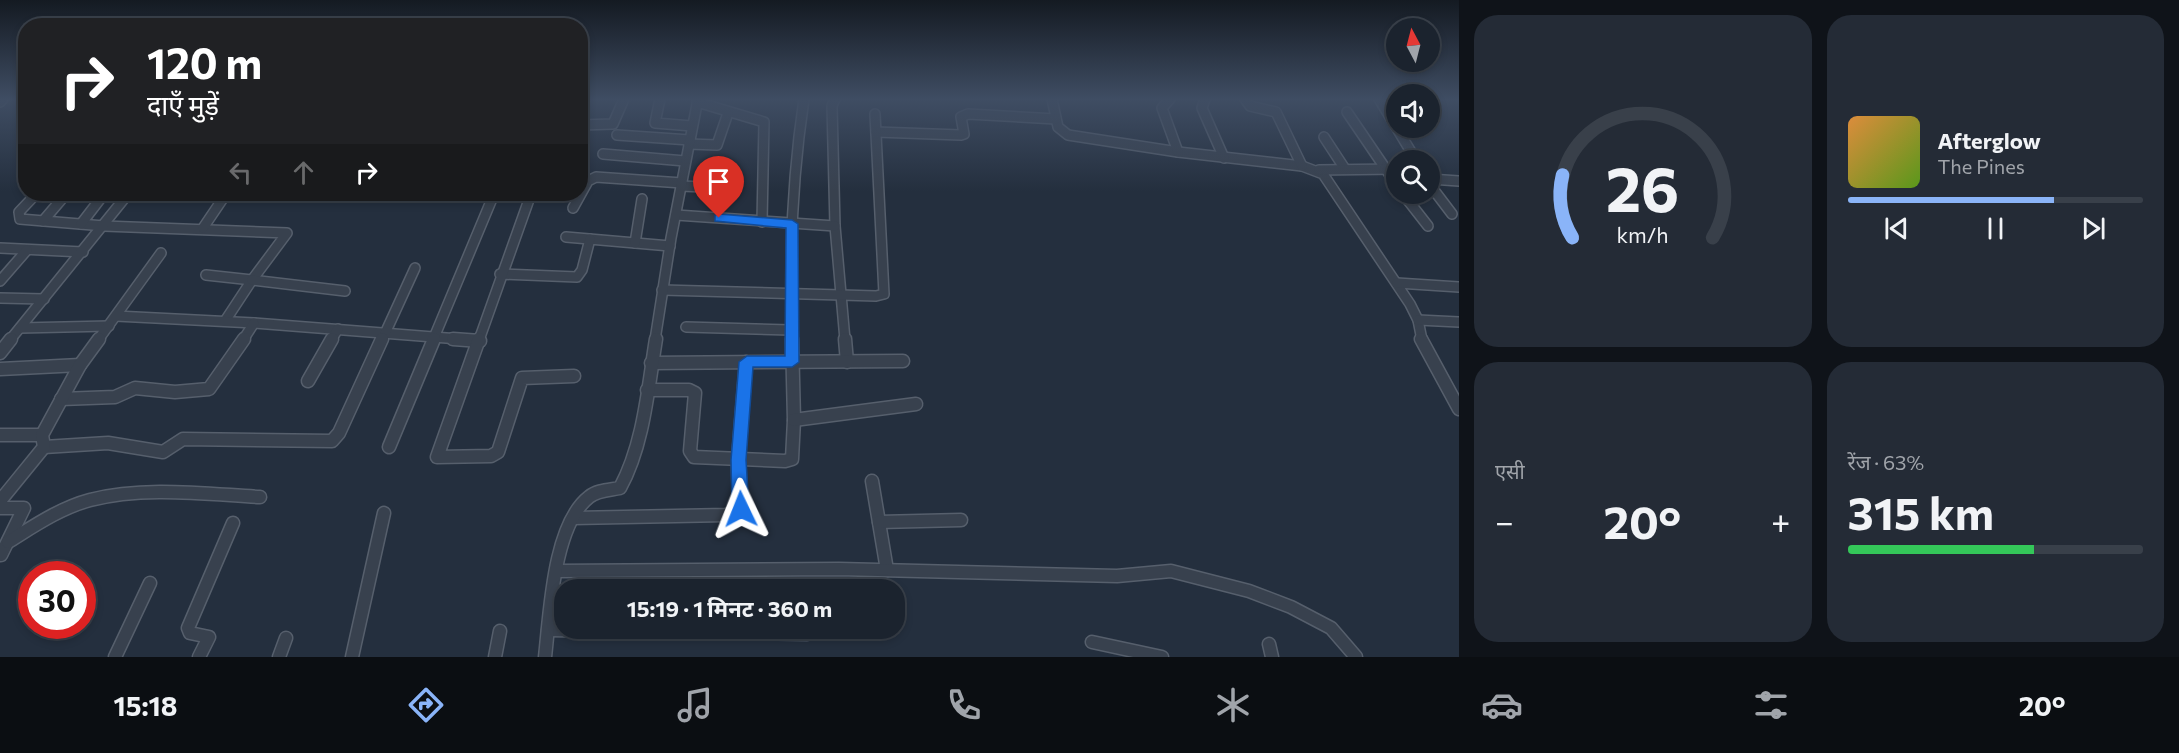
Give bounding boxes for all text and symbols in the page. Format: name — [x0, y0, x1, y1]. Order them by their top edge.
north arrow — [1386, 18, 1440, 72]
map controls — [1386, 18, 1440, 204]
text: 120 m — [147, 36, 262, 88]
icon: right — [48, 42, 126, 120]
button: sound — [1386, 84, 1440, 138]
text: दाएँ मुड़ें — [147, 88, 219, 121]
text: Afterglow — [1938, 127, 2041, 154]
text: 26 — [1606, 149, 1680, 225]
button: search — [1386, 150, 1440, 204]
text: The Pines — [1938, 154, 2025, 178]
icon: left — [224, 156, 257, 189]
icon: ahead — [287, 156, 320, 189]
icon: right — [350, 156, 383, 189]
pin — [693, 156, 744, 218]
icon: arrive — [702, 165, 735, 198]
icon: previous — [1880, 212, 1913, 245]
icon: pause — [1979, 212, 2012, 245]
icon: next — [2077, 212, 2110, 245]
text: km/h — [1617, 221, 1669, 247]
text: रेंज · 63% — [1848, 450, 1924, 474]
text: एसी — [1495, 459, 1525, 483]
position arrow — [709, 477, 773, 541]
text: 315 km — [1848, 484, 1994, 539]
text: 20° — [1604, 493, 1681, 548]
text: − — [1495, 500, 1514, 541]
text: + — [1771, 500, 1791, 541]
speed limit sign: 30 — [18, 561, 96, 639]
text: 15:19 · 1 मिनट · 360 m — [627, 595, 832, 622]
icon: directions — [405, 684, 447, 726]
icon: music — [674, 684, 716, 726]
icon: phone — [943, 684, 985, 726]
icon: climate — [1212, 684, 1254, 726]
icon: car — [1481, 684, 1523, 726]
icon: filters — [1750, 684, 1792, 726]
text: 15:18 — [114, 689, 178, 722]
text: 20° — [2019, 689, 2065, 722]

